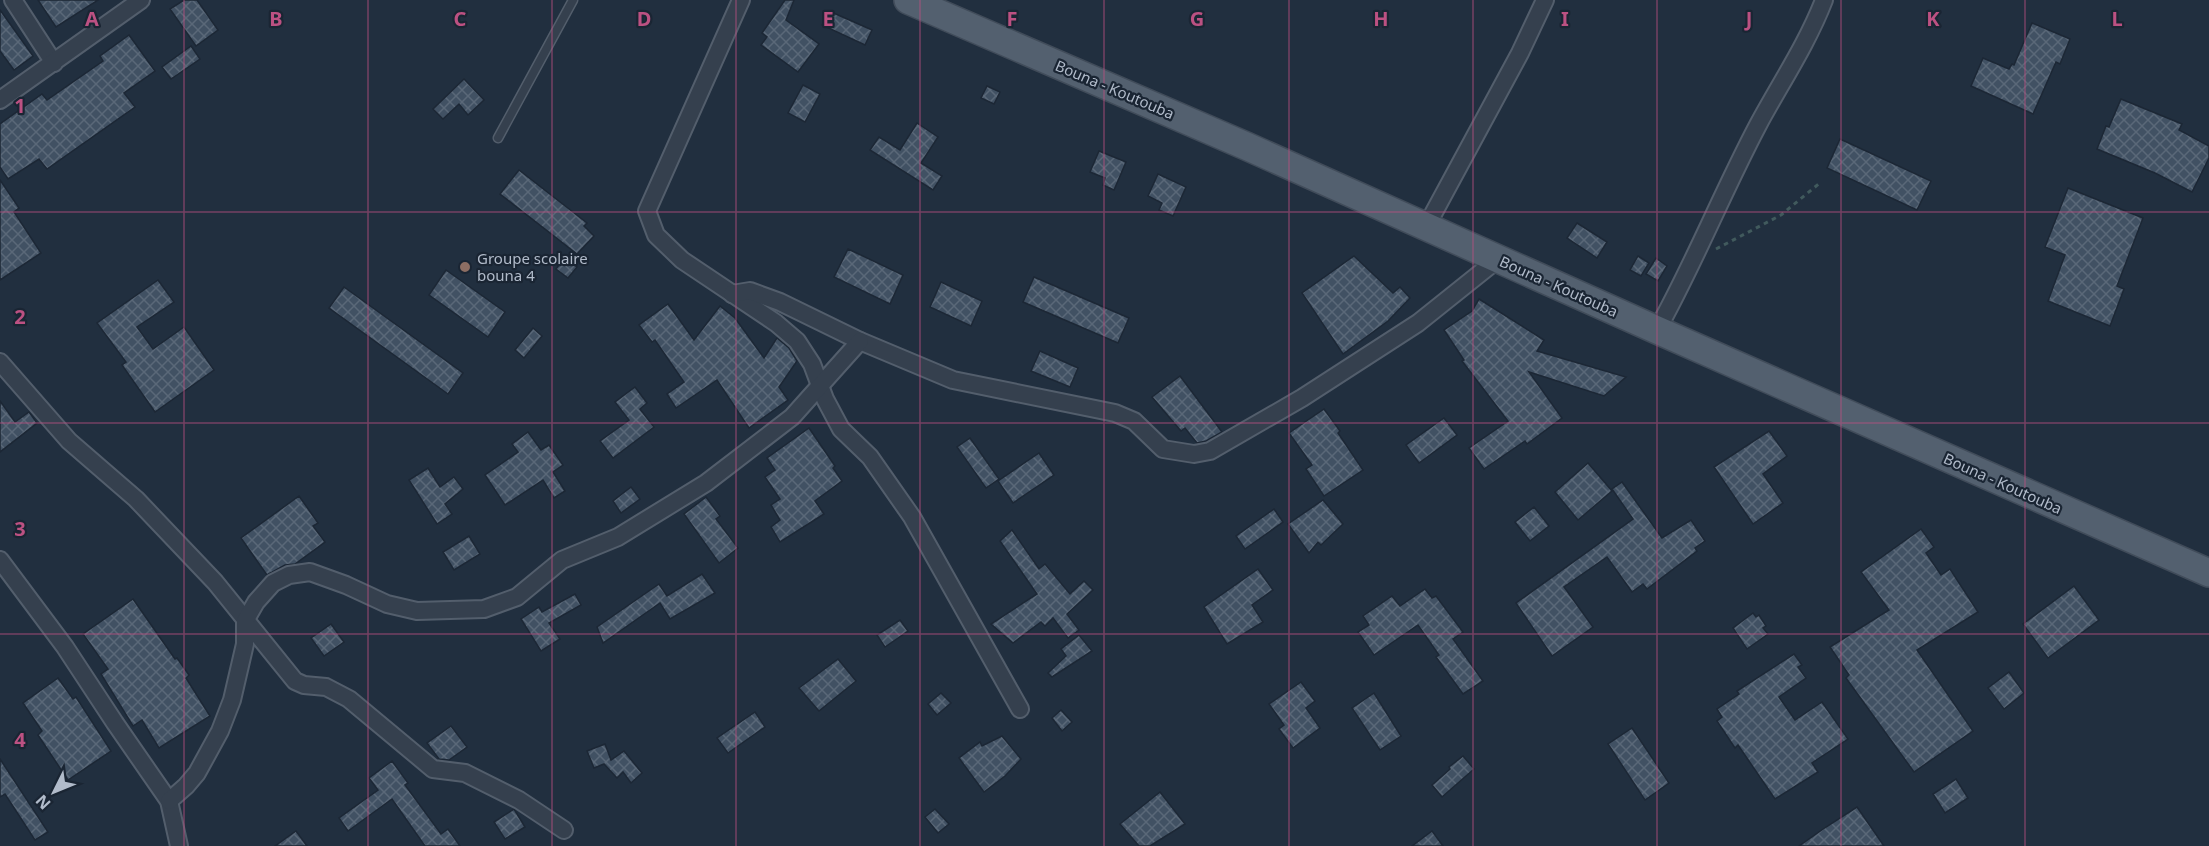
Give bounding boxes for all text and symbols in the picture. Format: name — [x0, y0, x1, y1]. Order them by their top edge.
text: A — [85, 5, 99, 32]
text: B — [269, 5, 283, 32]
text: C — [454, 5, 467, 32]
text: D — [637, 5, 651, 32]
text: E — [822, 5, 834, 32]
text: F — [1007, 5, 1017, 32]
text: G — [1190, 5, 1204, 32]
text: H — [1373, 5, 1389, 32]
text: I — [1561, 5, 1569, 32]
text: J — [1744, 5, 1752, 32]
text: K — [1926, 5, 1940, 32]
text: L — [2111, 5, 2123, 32]
street label: Bouna - Koutouba — [1052, 55, 1178, 123]
text: 1 — [14, 92, 26, 119]
place label: Groupe scolaire bouna 4 — [477, 248, 588, 285]
street label: Bouna - Koutouba — [1497, 251, 1621, 321]
marker: Groupe scolaire bouna 4 — [458, 260, 472, 274]
text: 2 — [14, 303, 26, 330]
street label: Bouna - Koutouba — [1941, 448, 2065, 518]
text: 3 — [14, 515, 26, 542]
text: 4 — [14, 726, 26, 753]
north arrow — [24, 762, 84, 822]
text: N — [31, 790, 56, 814]

